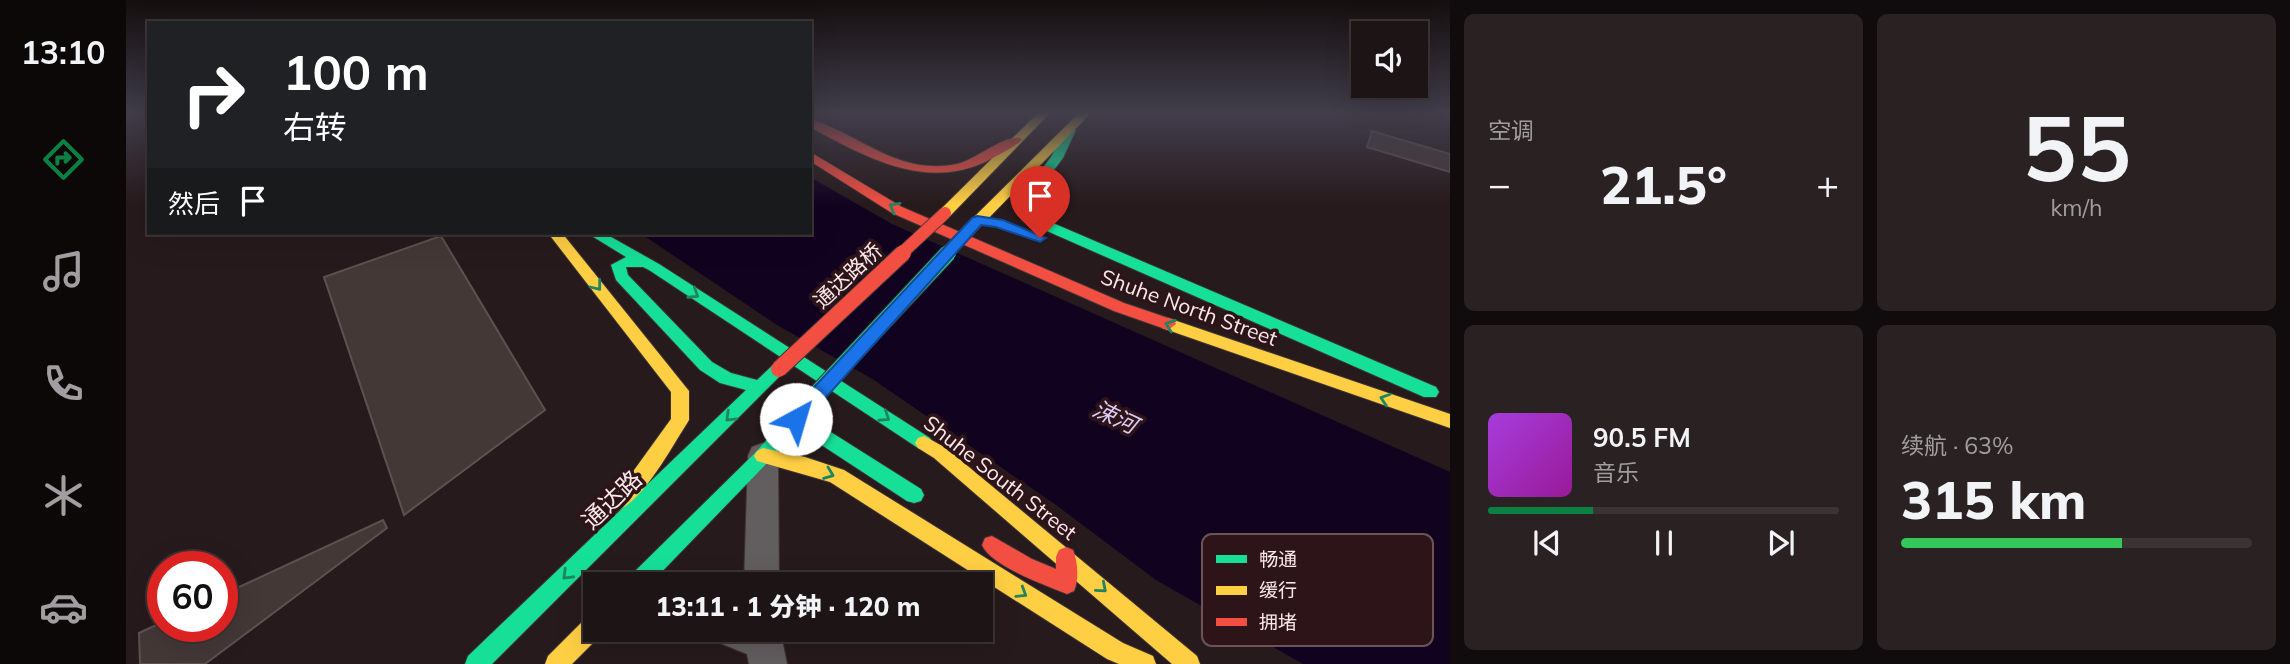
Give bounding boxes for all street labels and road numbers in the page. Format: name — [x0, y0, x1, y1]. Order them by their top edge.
street label: 通达路桥 — [808, 237, 887, 313]
street label: Shuhe North Street — [1098, 263, 1281, 351]
street label: Shuhe South Street — [919, 409, 1082, 545]
street label: 通达路 — [575, 463, 648, 535]

